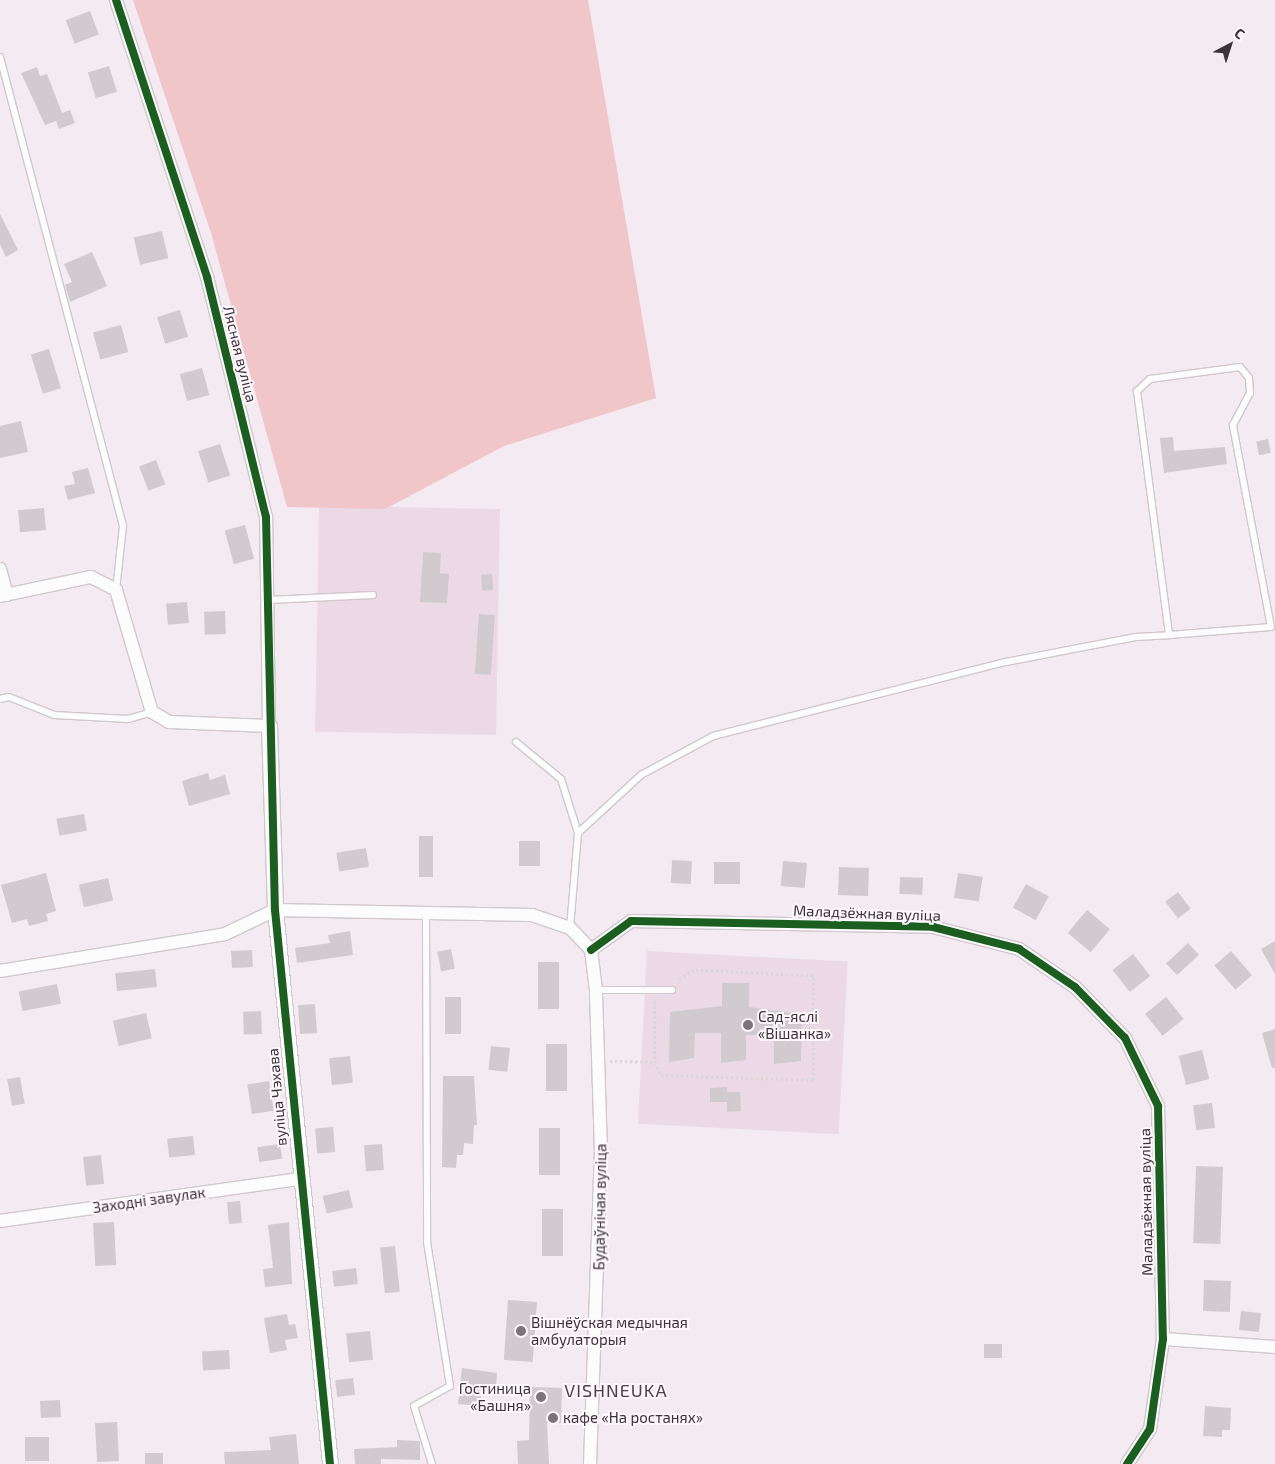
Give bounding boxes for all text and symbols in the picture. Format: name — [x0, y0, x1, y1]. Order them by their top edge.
north arrow — [1205, 20, 1255, 70]
text: С — [1231, 24, 1249, 42]
street label: Лясная вуліца — [219, 304, 261, 404]
street label: Маладзёжная вуліца — [793, 901, 941, 925]
place label: Сад-яслі «Вішанка» — [758, 1007, 831, 1042]
marker: Сад-яслі «Вішанка» — [742, 1019, 754, 1031]
street label: вуліца Чэхава — [264, 1047, 290, 1147]
street label: Маладзёжная вуліца — [1136, 1128, 1156, 1276]
street label: Будаўнічая вуліца — [590, 1144, 610, 1270]
street label: Заходні завулак — [92, 1183, 206, 1217]
place label: Вішнёўская медычная амбулаторыя — [531, 1313, 688, 1348]
marker: Вішнёўская медычная амбулаторыя — [515, 1325, 527, 1337]
place label: Гостиница «Башня» — [459, 1379, 531, 1414]
district label: VISHNEUKA — [563, 1379, 669, 1401]
marker: Гостиница «Башня» — [535, 1391, 547, 1403]
place label: кафе «На ростанях» — [563, 1409, 703, 1427]
marker: кафе «На ростанях» — [547, 1412, 559, 1424]

